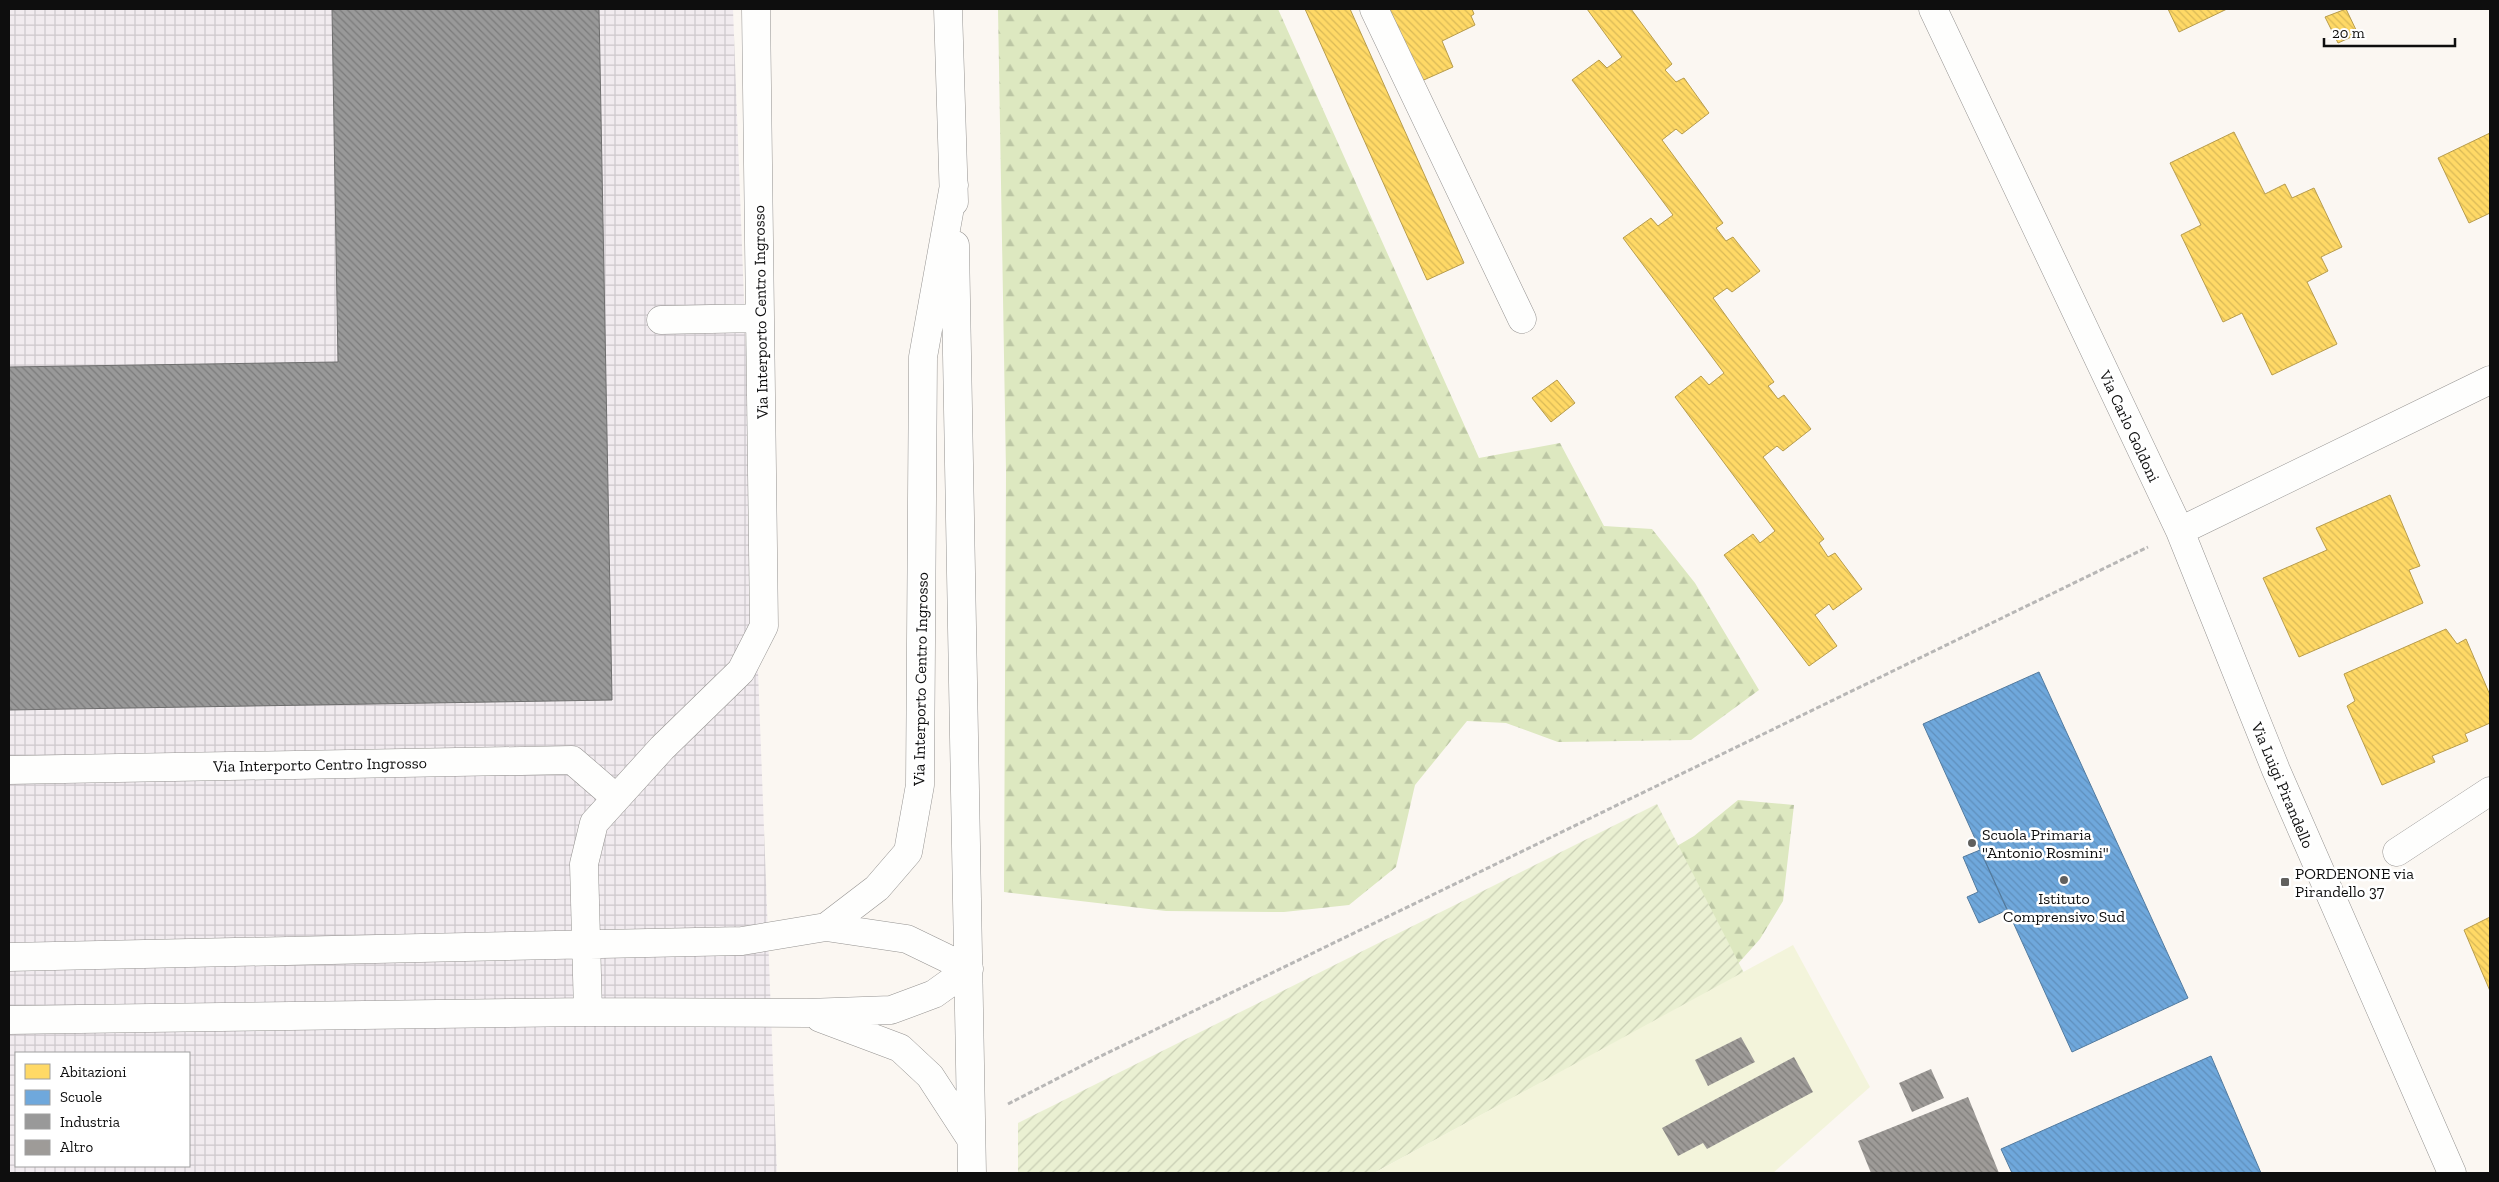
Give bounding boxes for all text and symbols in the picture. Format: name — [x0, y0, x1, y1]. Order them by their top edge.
scale bar — [2324, 15, 2455, 47]
text: 20 m — [2332, 24, 2365, 42]
street label: Via Interporto Centro Ingrosso — [749, 205, 772, 420]
street label: Via Carlo Goldoni — [2095, 367, 2164, 485]
street label: Via Interporto Centro Ingrosso — [909, 572, 932, 787]
street label: Via Luigi Pirandello — [2247, 718, 2318, 851]
street label: Via Interporto Centro Ingrosso — [212, 753, 427, 776]
place label: Scuola Primaria "Antonio Rosmini" — [1982, 825, 2109, 862]
marker: Scuola Primaria "Antonio Rosmini" — [1966, 837, 1978, 849]
place label: PORDENONE via Pirandello 37 — [2295, 864, 2414, 901]
marker: Istituto Comprensivo Sud — [2058, 874, 2070, 886]
marker: PORDENONE via Pirandello 37 — [2279, 876, 2291, 888]
place label: Istituto Comprensivo Sud — [2003, 889, 2125, 926]
legend — [15, 1052, 190, 1167]
text: Abitazioni — [60, 1063, 126, 1081]
text: Scuole — [60, 1088, 102, 1106]
text: Industria — [60, 1113, 120, 1131]
text: Altro — [60, 1138, 94, 1156]

